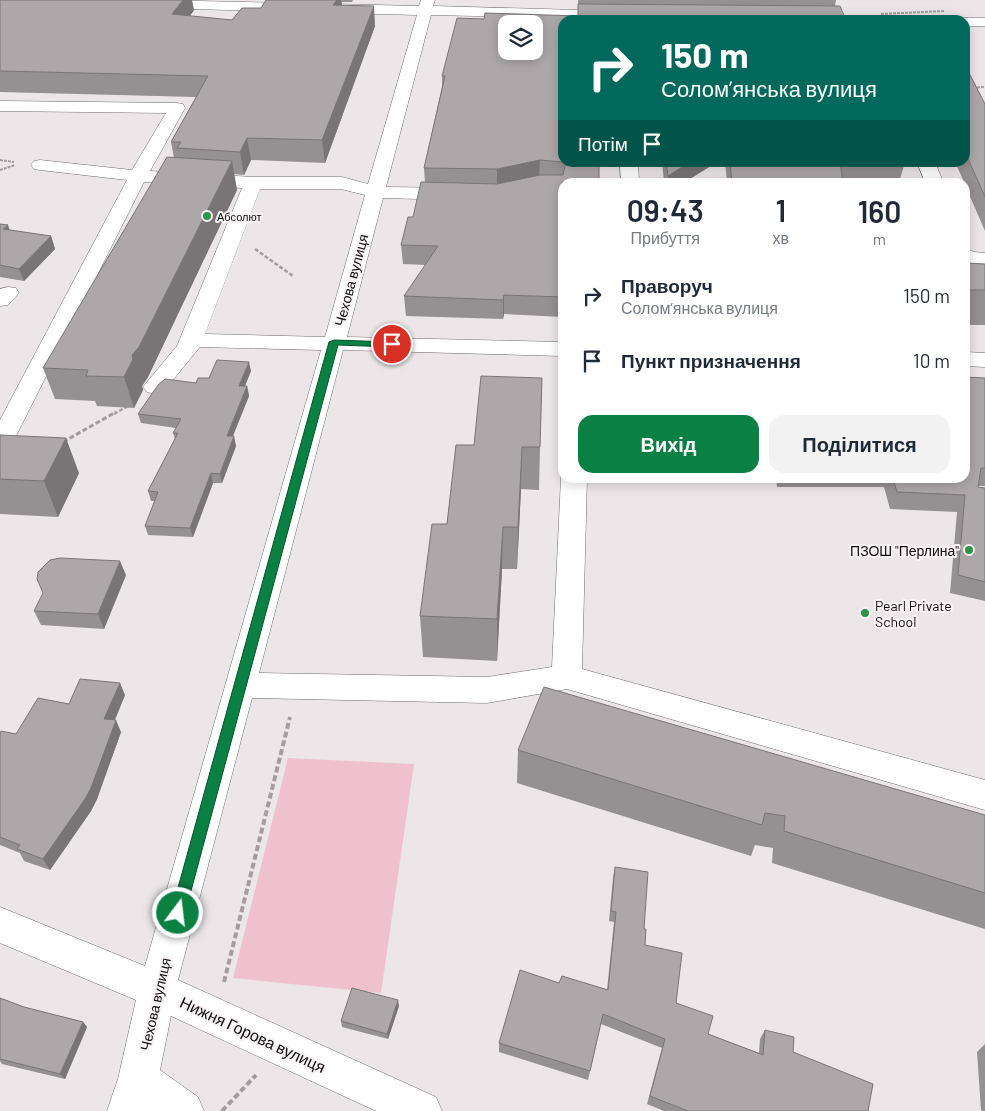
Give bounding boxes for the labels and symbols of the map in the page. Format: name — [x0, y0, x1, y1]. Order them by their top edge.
marker: Абсолют — [201, 210, 213, 222]
place label: Абсолют — [217, 210, 261, 223]
street label: Чехова вулиця — [331, 232, 371, 328]
pin — [371, 323, 413, 365]
place label: ПЗОШ "Перлина" — [850, 542, 959, 559]
marker: ПЗОШ "Перлина" — [963, 544, 975, 556]
place label: Pearl Private School — [875, 597, 952, 630]
marker: Pearl Private School — [859, 607, 871, 619]
position arrow — [151, 886, 203, 938]
street label: Чехова вулиця — [136, 956, 174, 1052]
street label: Нижня Горова вулиця — [177, 992, 329, 1076]

